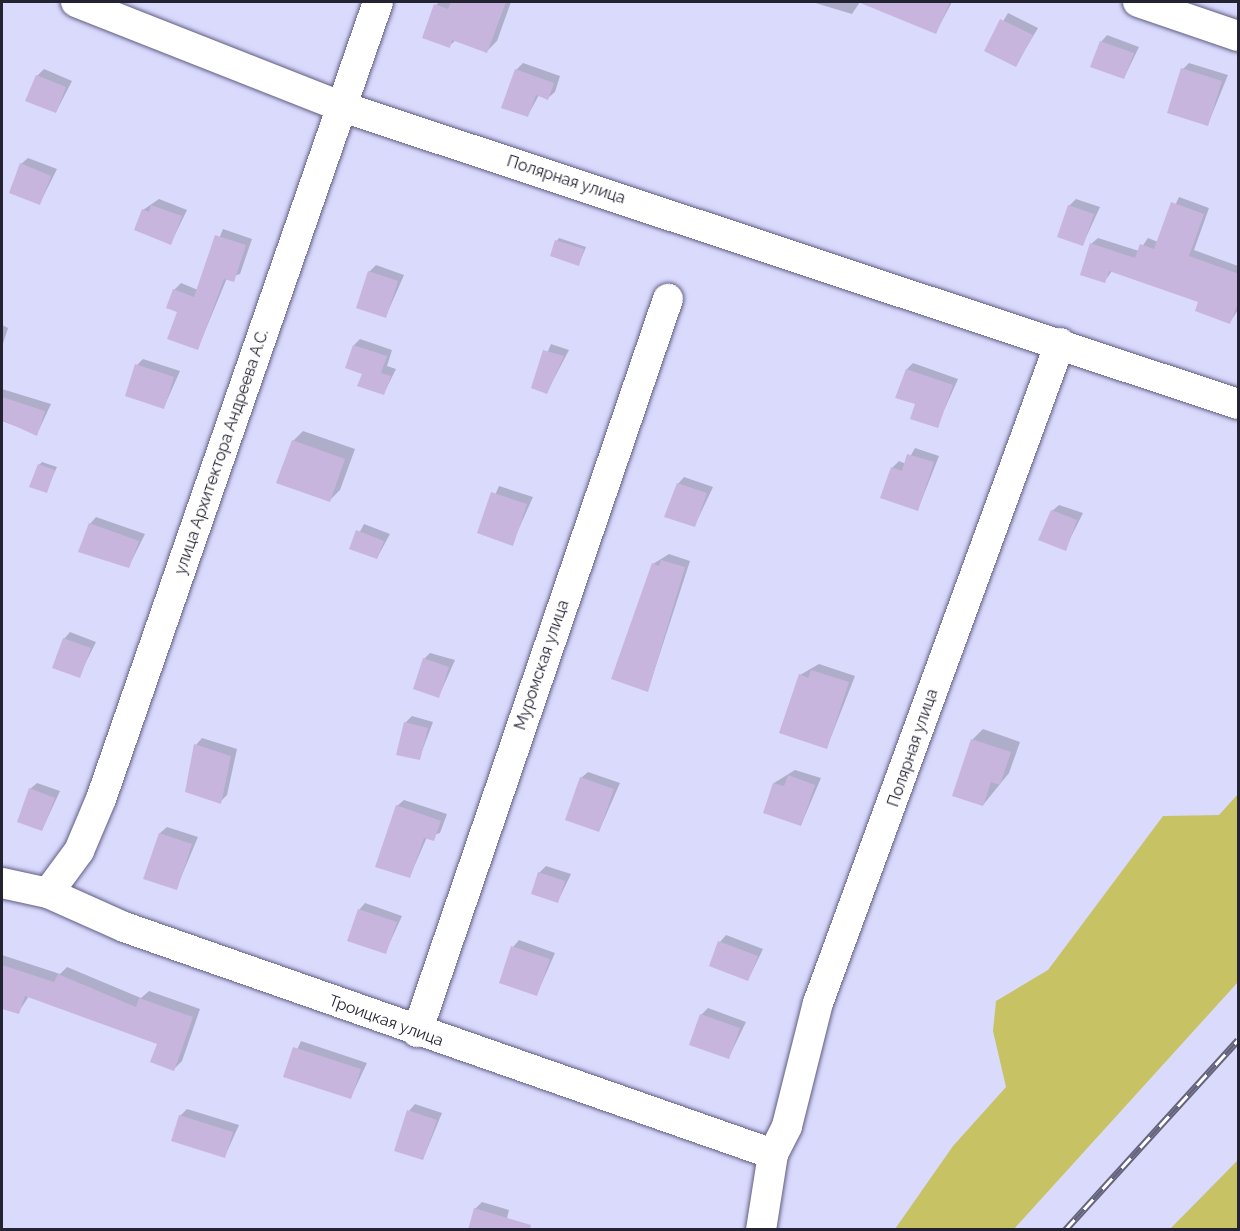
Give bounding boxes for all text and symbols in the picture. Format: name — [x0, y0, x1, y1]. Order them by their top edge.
street label: Полярная улица — [504, 152, 628, 208]
street label: улица Архитектора Андреева А.С. — [171, 326, 273, 578]
street label: Муромская улица — [511, 597, 573, 733]
street label: Полярная улица — [884, 686, 942, 810]
street label: Троицкая улица — [326, 991, 446, 1051]

